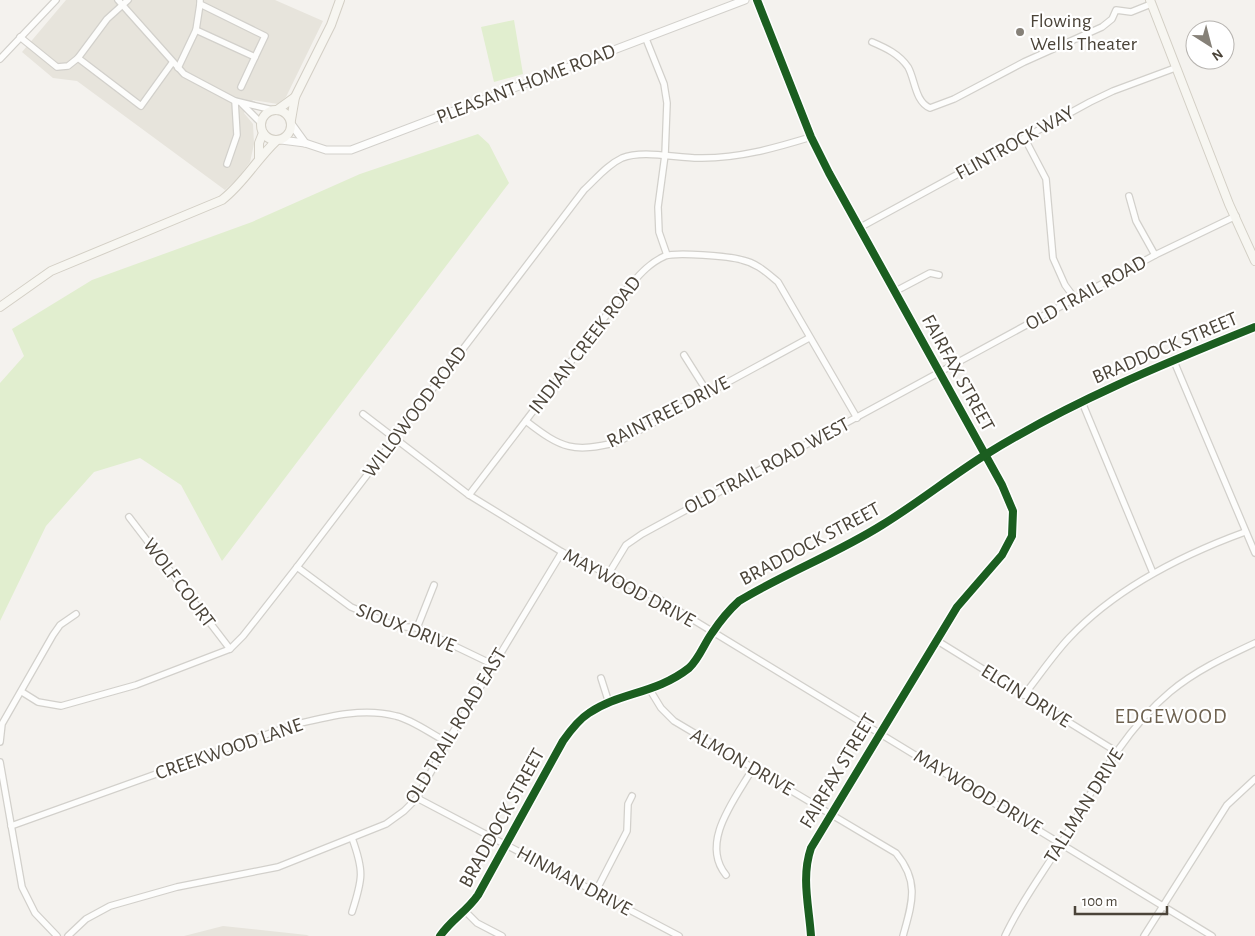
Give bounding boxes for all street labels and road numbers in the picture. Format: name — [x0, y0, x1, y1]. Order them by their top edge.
street label: PLEASANT HOME ROAD — [434, 41, 618, 127]
street label: FLINTROCK WAY — [952, 102, 1078, 184]
street label: OLD TRAIL ROAD — [1022, 252, 1150, 334]
street label: INDIAN CREEK ROAD — [525, 272, 645, 418]
street label: BRADDOCK STREET — [1089, 308, 1241, 388]
street label: FAIRFAX STREET — [918, 311, 998, 435]
street label: WILLOWOOD ROAD — [359, 343, 471, 481]
street label: RAINTREE DRIVE — [603, 372, 733, 452]
street label: OLD TRAIL ROAD WEST — [681, 414, 853, 518]
street label: BRADDOCK STREET — [737, 499, 884, 589]
street label: WOLF COURT — [139, 535, 219, 632]
street label: MAYWOOD DRIVE — [560, 545, 698, 631]
street label: SIOUX DRIVE — [353, 600, 459, 656]
street label: OLD TRAIL ROAD EAST — [402, 644, 510, 807]
street label: ELGIN DRIVE — [978, 661, 1075, 732]
street label: FAIRFAX STREET — [796, 710, 880, 832]
street label: CREEKWOOD LANE — [153, 714, 305, 784]
street label: ALMON DRIVE — [687, 725, 797, 800]
street label: BRADDOCK STREET — [456, 745, 549, 891]
street label: TALLMAN DRIVE — [1041, 745, 1127, 867]
street label: MAYWOOD DRIVE — [910, 746, 1046, 838]
street label: HINMAN DRIVE — [513, 842, 635, 920]

